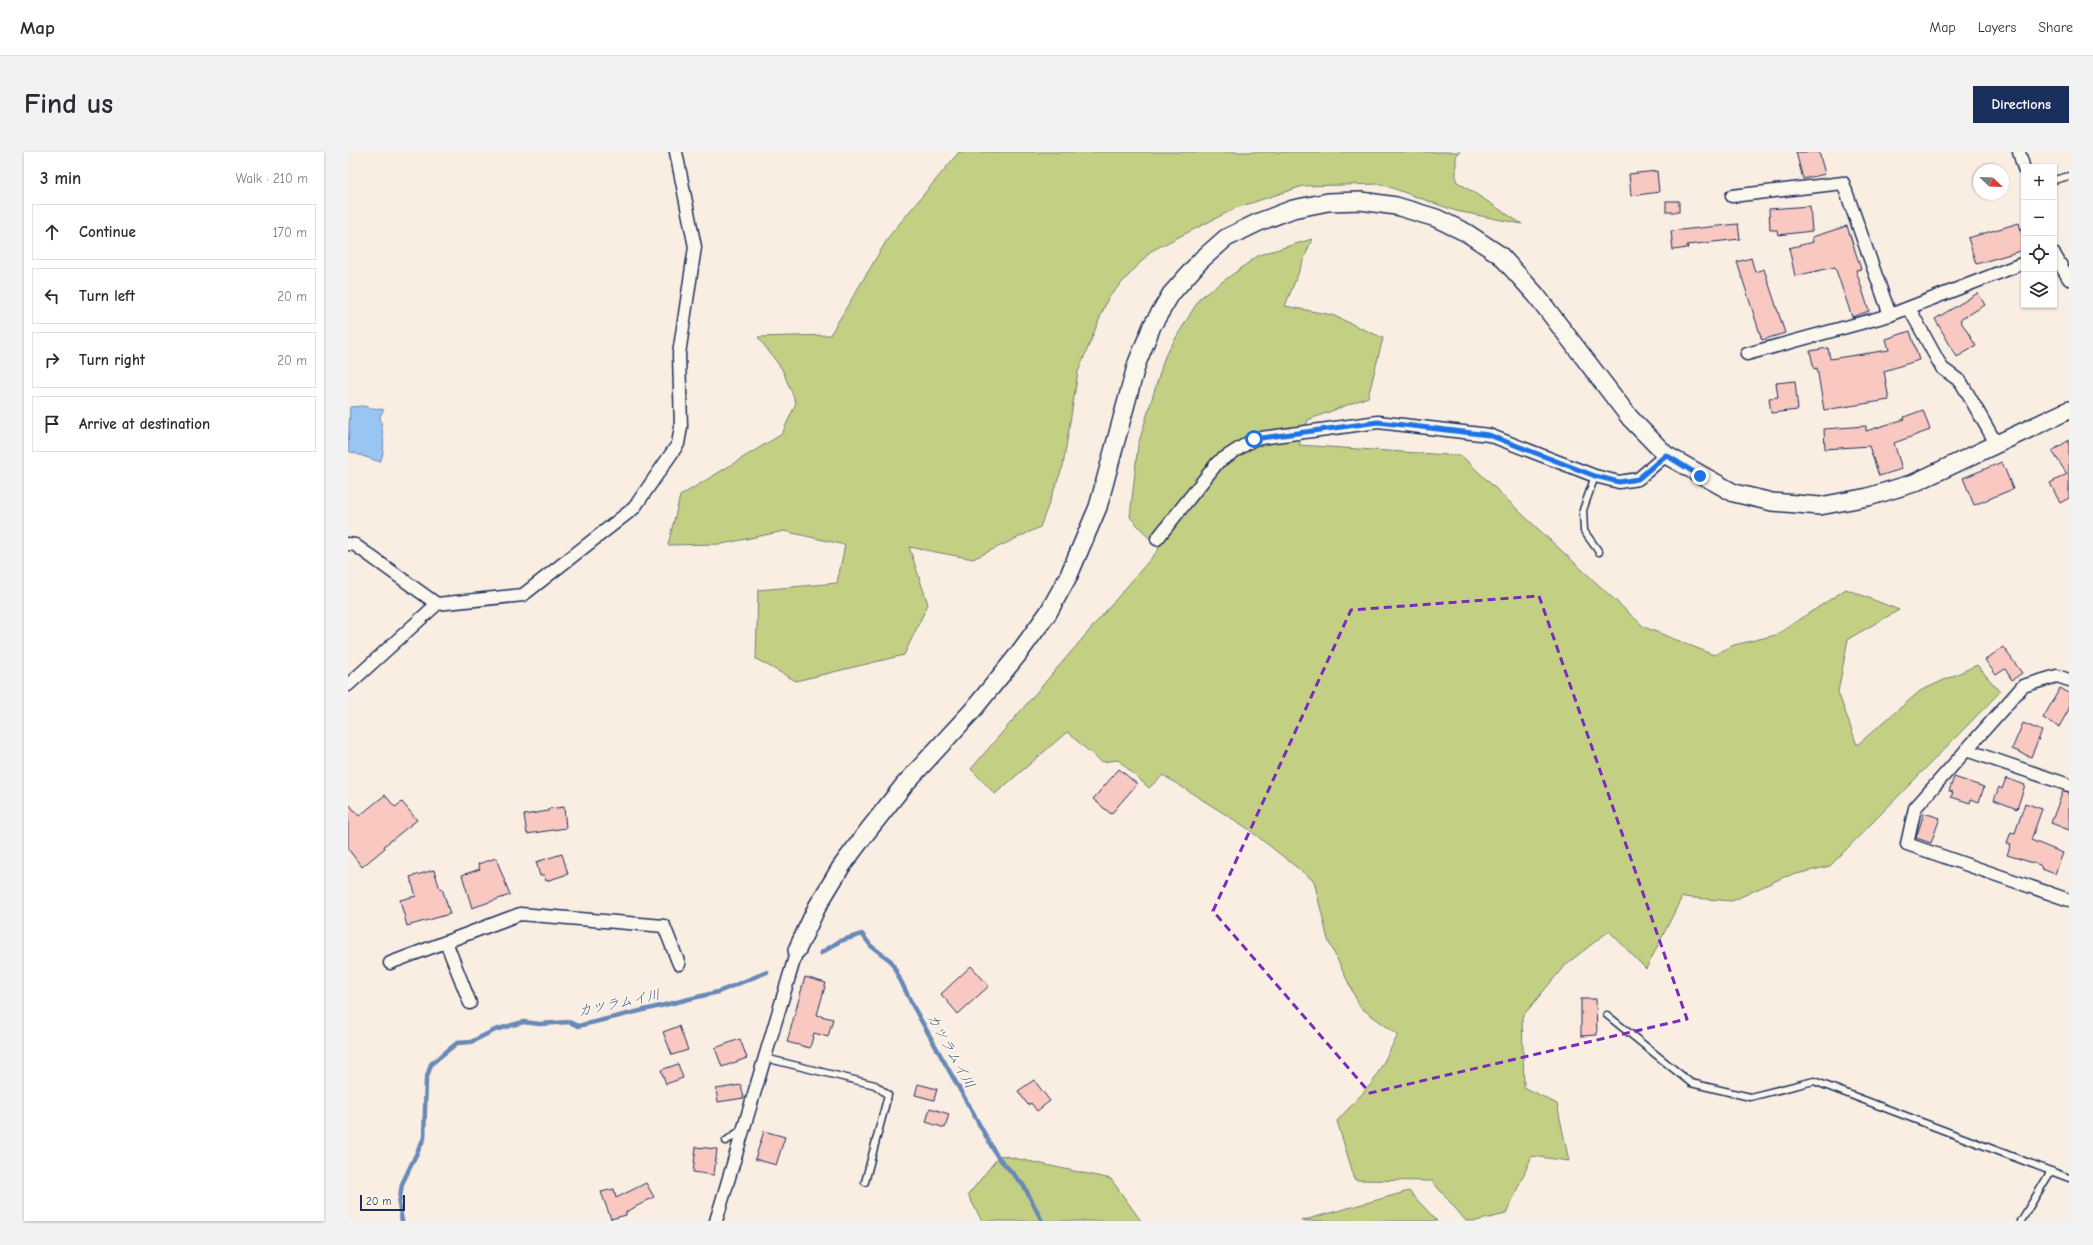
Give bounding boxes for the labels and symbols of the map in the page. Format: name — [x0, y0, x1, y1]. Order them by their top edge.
north arrow — [1973, 164, 2009, 200]
route start — [1245, 430, 1263, 448]
route end — [1691, 467, 1709, 485]
water label: カツラムイ川 — [576, 986, 662, 1020]
water label: カツラムイ川 — [923, 1010, 979, 1092]
scale bar — [360, 1193, 405, 1212]

